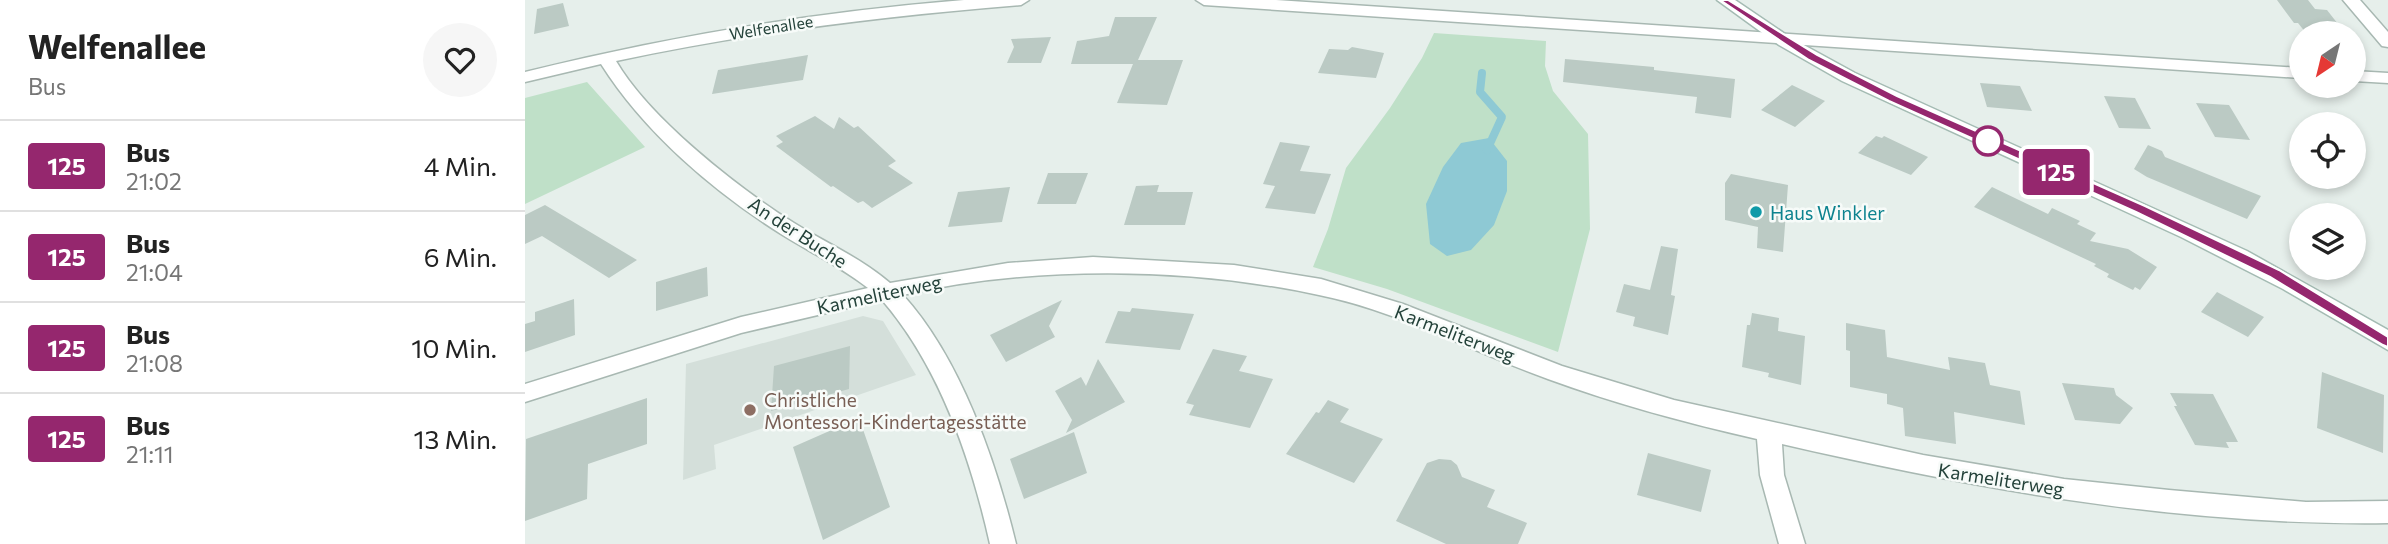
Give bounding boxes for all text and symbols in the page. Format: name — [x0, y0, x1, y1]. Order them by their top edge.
street label: Welfenallee — [728, 11, 814, 43]
north arrow — [2289, 21, 2366, 98]
map controls — [2289, 21, 2366, 280]
button: heart — [423, 23, 497, 97]
text: Welfenallee — [28, 25, 206, 66]
text: Bus — [28, 72, 66, 100]
button: locate — [2289, 112, 2366, 189]
unlabelled marker — [1973, 126, 2003, 156]
text: Bus — [126, 136, 170, 167]
line badge: 125 — [2016, 149, 2096, 195]
text: 4 Min. — [424, 150, 497, 181]
text: 125 — [47, 151, 86, 180]
text: 125 — [2037, 157, 2075, 186]
text: 21:02 — [126, 167, 182, 195]
street label: An der Buche — [744, 192, 852, 272]
place label: Haus Winkler — [1770, 201, 1885, 224]
button: layers — [2289, 203, 2366, 280]
marker: Haus Winkler — [1748, 204, 1764, 220]
text: Bus — [126, 227, 170, 258]
text: 6 Min. — [424, 241, 497, 272]
text: 125 — [47, 242, 86, 271]
text: 21:04 — [126, 258, 183, 286]
street label: Karmeliterweg — [814, 270, 944, 318]
street label: Karmeliterweg — [1392, 299, 1518, 367]
text: Bus — [126, 318, 170, 349]
text: 10 Min. — [411, 332, 497, 363]
text: 125 — [47, 333, 86, 362]
text: 21:08 — [126, 349, 183, 377]
place label: Christliche Montessori-Kindertagesstätte — [764, 388, 1026, 433]
marker: Christliche Montessori-Kindertagesstätte — [742, 402, 758, 418]
text: Bus — [126, 409, 170, 440]
text: 13 Min. — [413, 423, 497, 454]
text: 125 — [47, 424, 86, 453]
text: 21:11 — [126, 440, 174, 468]
street label: Karmeliterweg — [1936, 458, 2066, 500]

